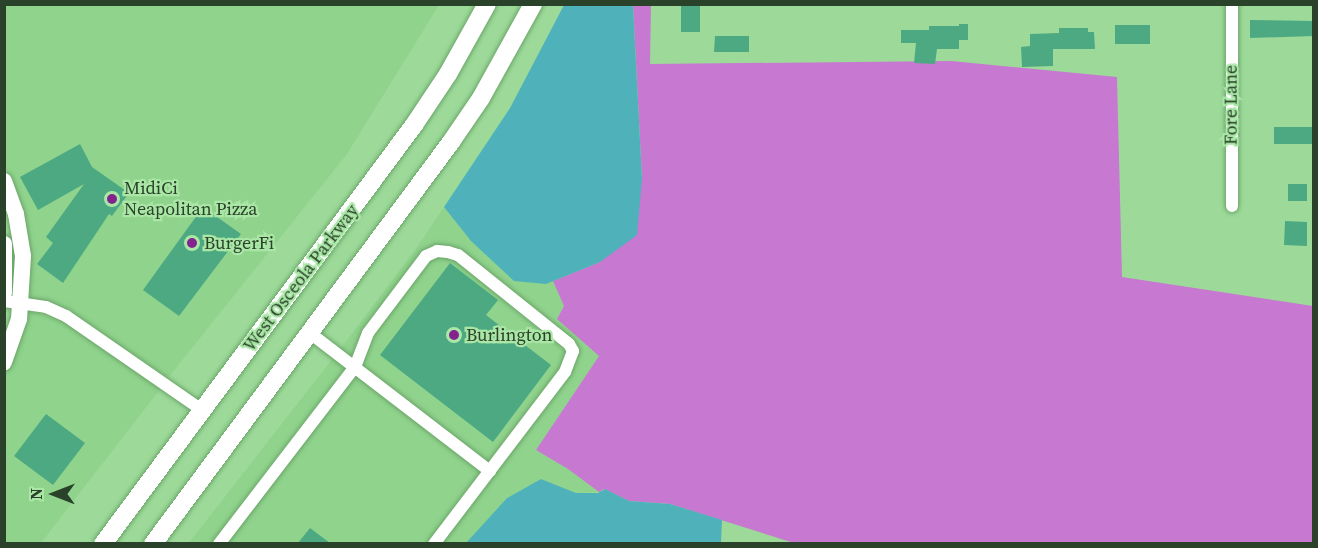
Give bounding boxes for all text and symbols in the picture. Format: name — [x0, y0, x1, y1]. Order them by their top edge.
street label: Fore Lane — [1220, 65, 1242, 145]
place label: MidiCi Neapolitan Pizza — [124, 178, 257, 220]
marker: MidiCi Neapolitan Pizza — [105, 192, 119, 206]
street label: West Osceola Parkway — [239, 200, 363, 356]
place label: BurgerFi — [204, 232, 274, 254]
marker: BurgerFi — [185, 236, 199, 250]
place label: Burlington — [466, 324, 552, 346]
marker: Burlington — [447, 328, 461, 342]
north arrow — [24, 464, 84, 524]
text: N — [25, 488, 47, 500]

